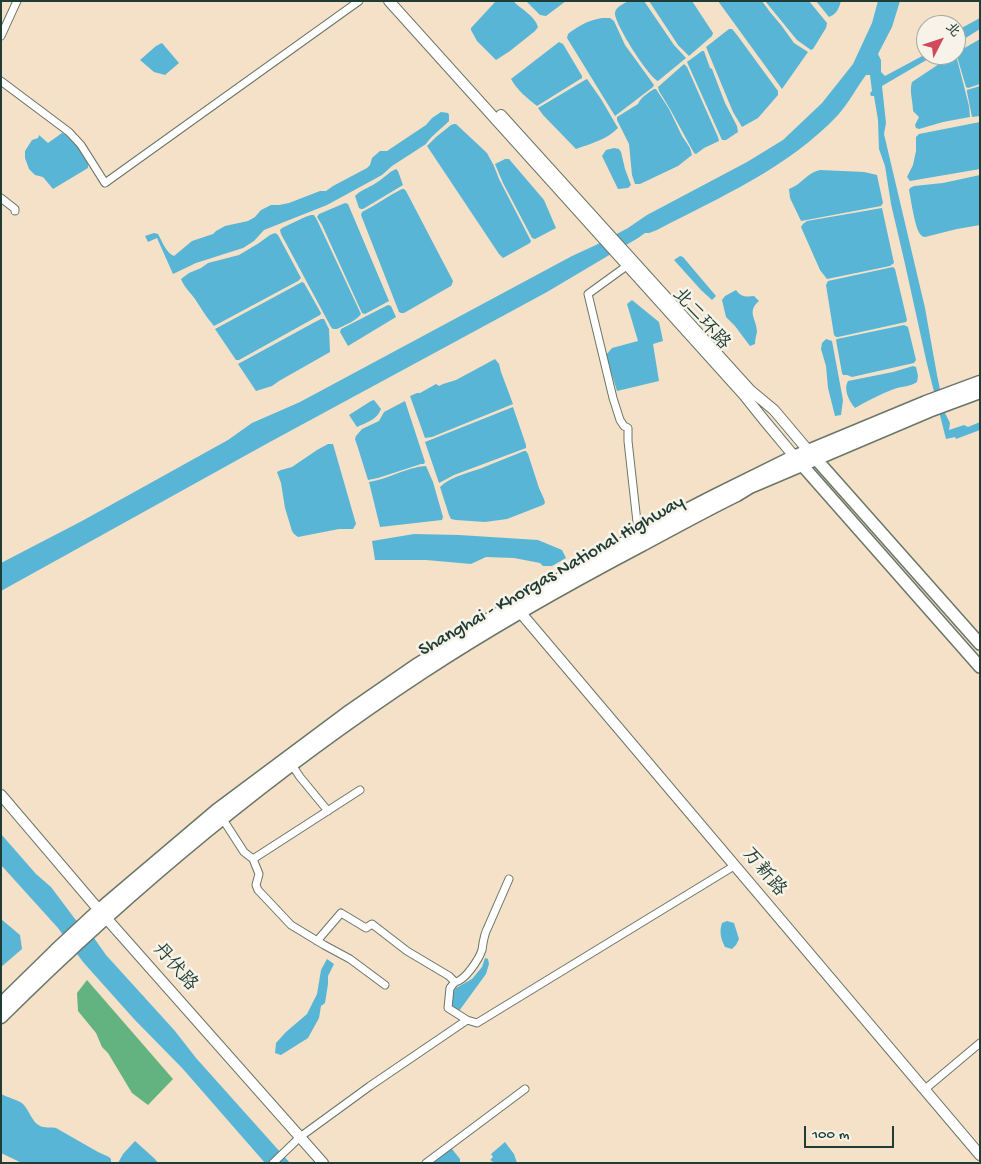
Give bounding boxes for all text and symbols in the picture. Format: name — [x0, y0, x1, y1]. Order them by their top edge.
north arrow — [916, 15, 966, 65]
text: 北 — [941, 20, 963, 41]
street label: 北二环路 — [666, 284, 734, 356]
street label: Shanghai - Khorgas National Highway — [415, 491, 689, 663]
street label: 万新路 — [736, 844, 790, 902]
street label: 丹伏路 — [147, 939, 201, 997]
scale bar — [806, 1116, 896, 1148]
text: 100 m — [812, 1126, 849, 1144]

